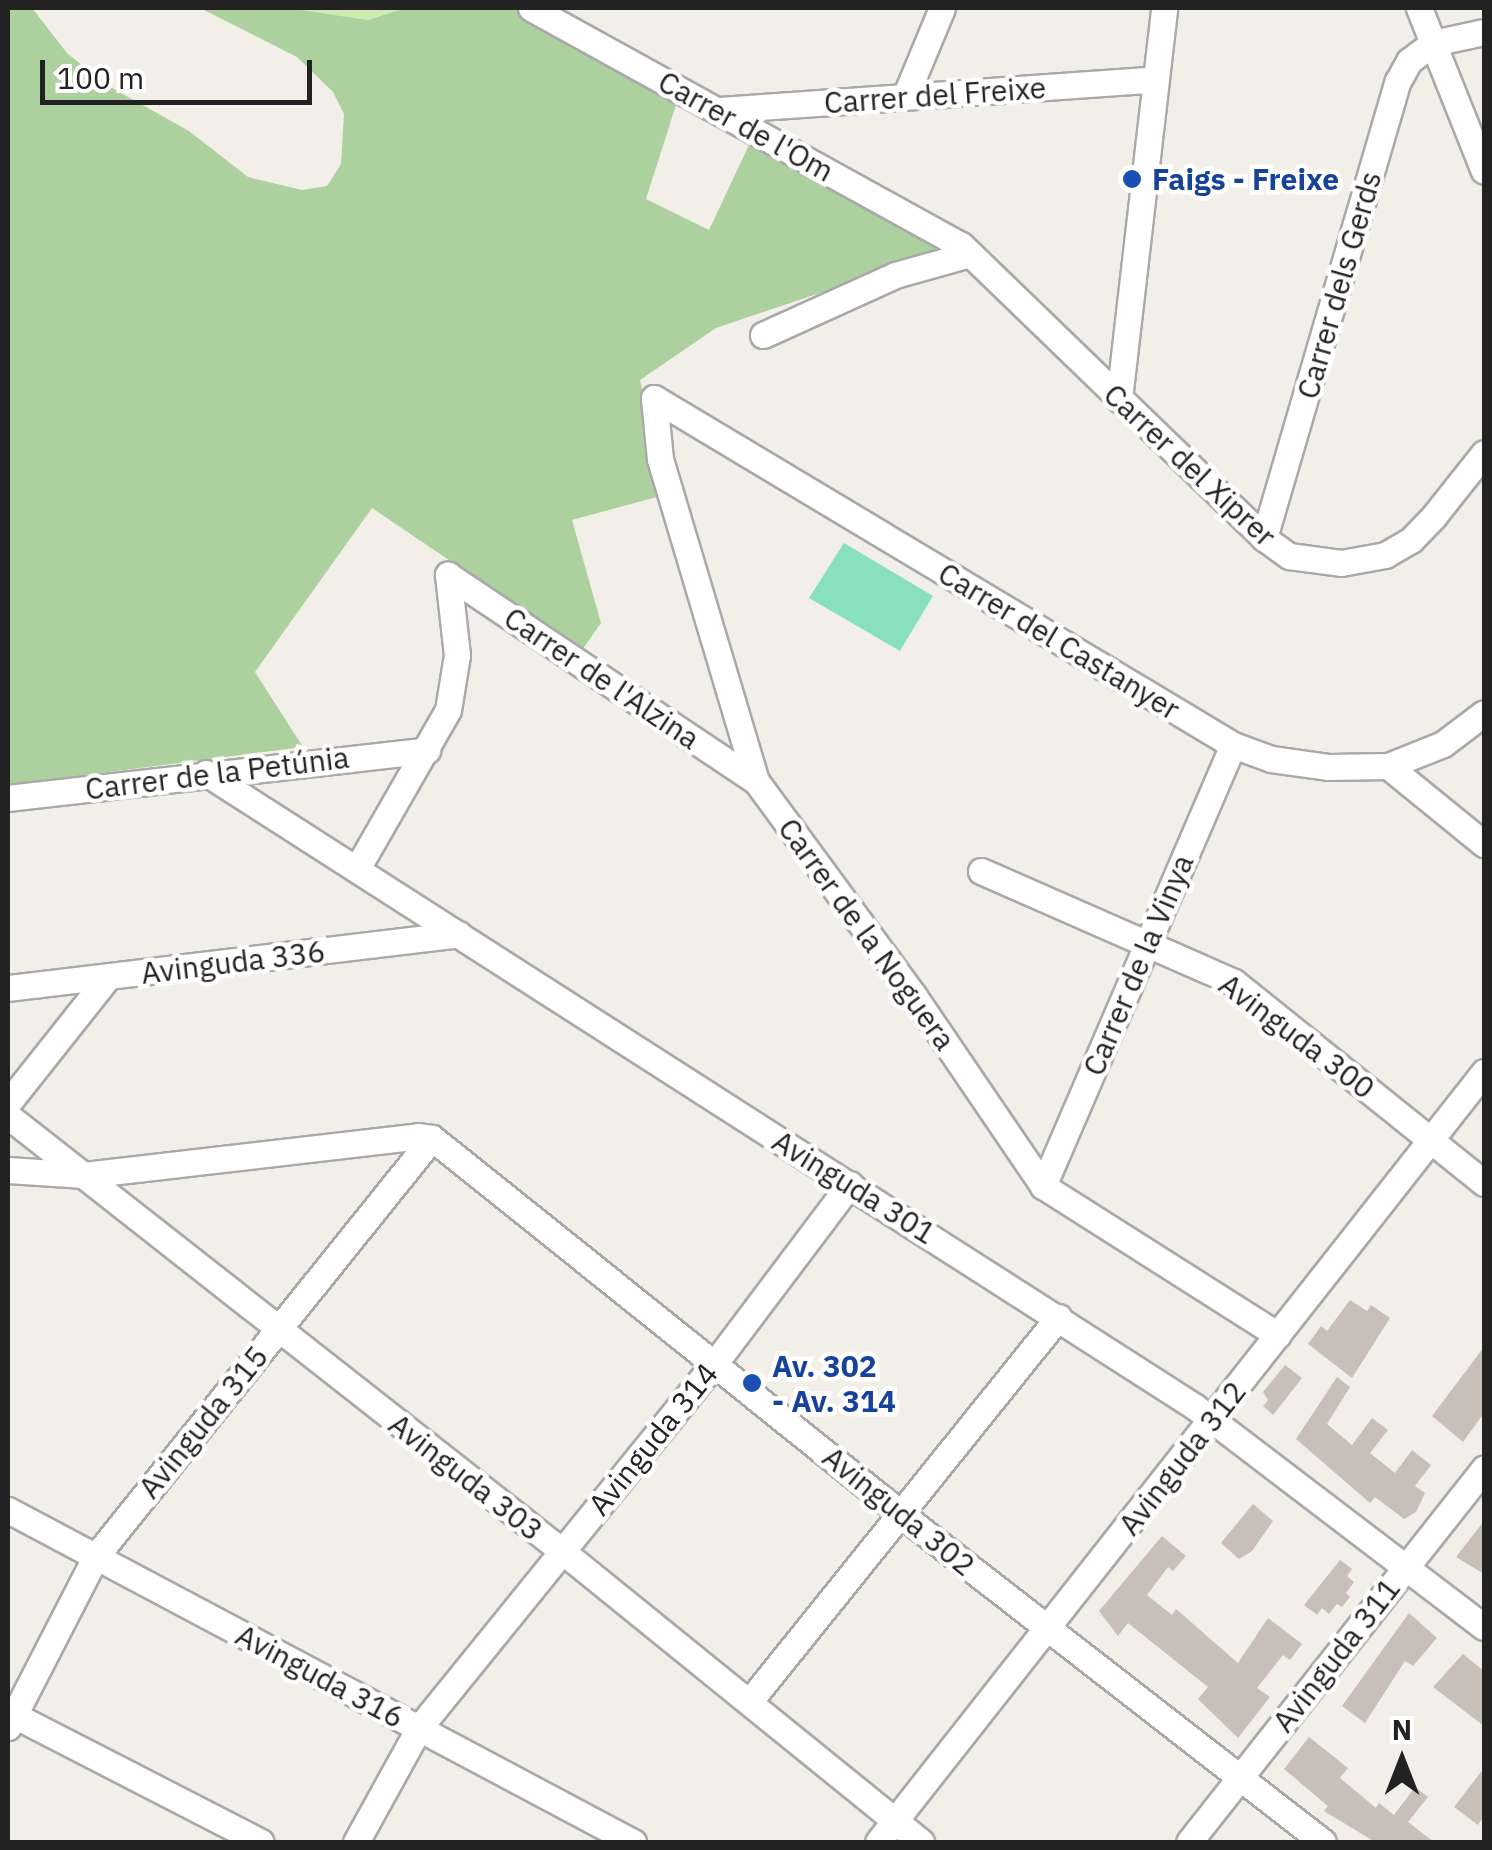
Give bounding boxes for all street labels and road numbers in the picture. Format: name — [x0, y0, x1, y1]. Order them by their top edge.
street label: Carrer de l'Om — [652, 63, 840, 189]
street label: Carrer del Freixe — [823, 69, 1047, 121]
street label: Carrer dels Gerds — [1289, 167, 1389, 403]
street label: Carrer del Xiprer — [1097, 376, 1283, 554]
street label: Carrer del Castanyer — [932, 555, 1186, 727]
street label: Carrer de l'Alzina — [497, 599, 707, 757]
street label: Carrer de la Petúnia — [83, 739, 351, 807]
street label: Carrer de la Noguera — [771, 811, 963, 1057]
street label: Carrer de la Vinya — [1075, 849, 1201, 1081]
street label: Avinguda 336 — [139, 933, 327, 991]
street label: Avinguda 300 — [1212, 966, 1382, 1106]
street label: Avinguda 301 — [766, 1123, 942, 1251]
street label: Avinguda 315 — [131, 1339, 275, 1505]
street label: Avinguda 314 — [581, 1356, 725, 1522]
street label: Avinguda 312 — [1111, 1374, 1253, 1542]
street label: Avinguda 303 — [382, 1406, 550, 1548]
street label: Avinguda 302 — [816, 1439, 982, 1583]
street label: Avinguda 311 — [1265, 1571, 1407, 1739]
street label: Avinguda 316 — [230, 1617, 410, 1735]

